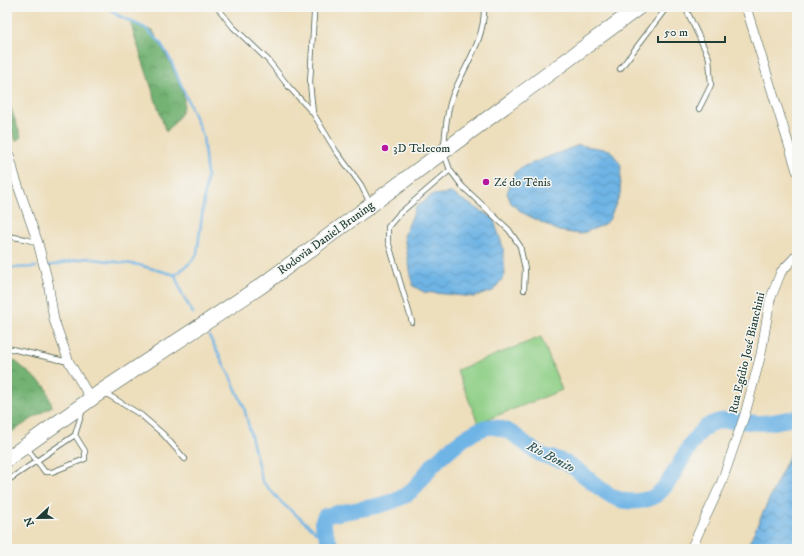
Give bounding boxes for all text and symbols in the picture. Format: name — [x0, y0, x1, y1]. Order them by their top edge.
scale bar — [658, 18, 725, 44]
text: 50 m — [664, 25, 688, 40]
place label: 3D Telecom — [393, 141, 450, 156]
marker: 3D Telecom — [380, 143, 390, 153]
place label: Zé do Tênis — [494, 175, 551, 190]
marker: Zé do Tênis — [481, 177, 491, 187]
street label: Rodovia Daniel Bruning — [275, 198, 377, 278]
street label: Rua Egídio José Bianchini — [726, 291, 768, 415]
water label: Rio Bonito — [524, 437, 578, 476]
north arrow — [18, 498, 58, 538]
text: N — [21, 515, 38, 528]

